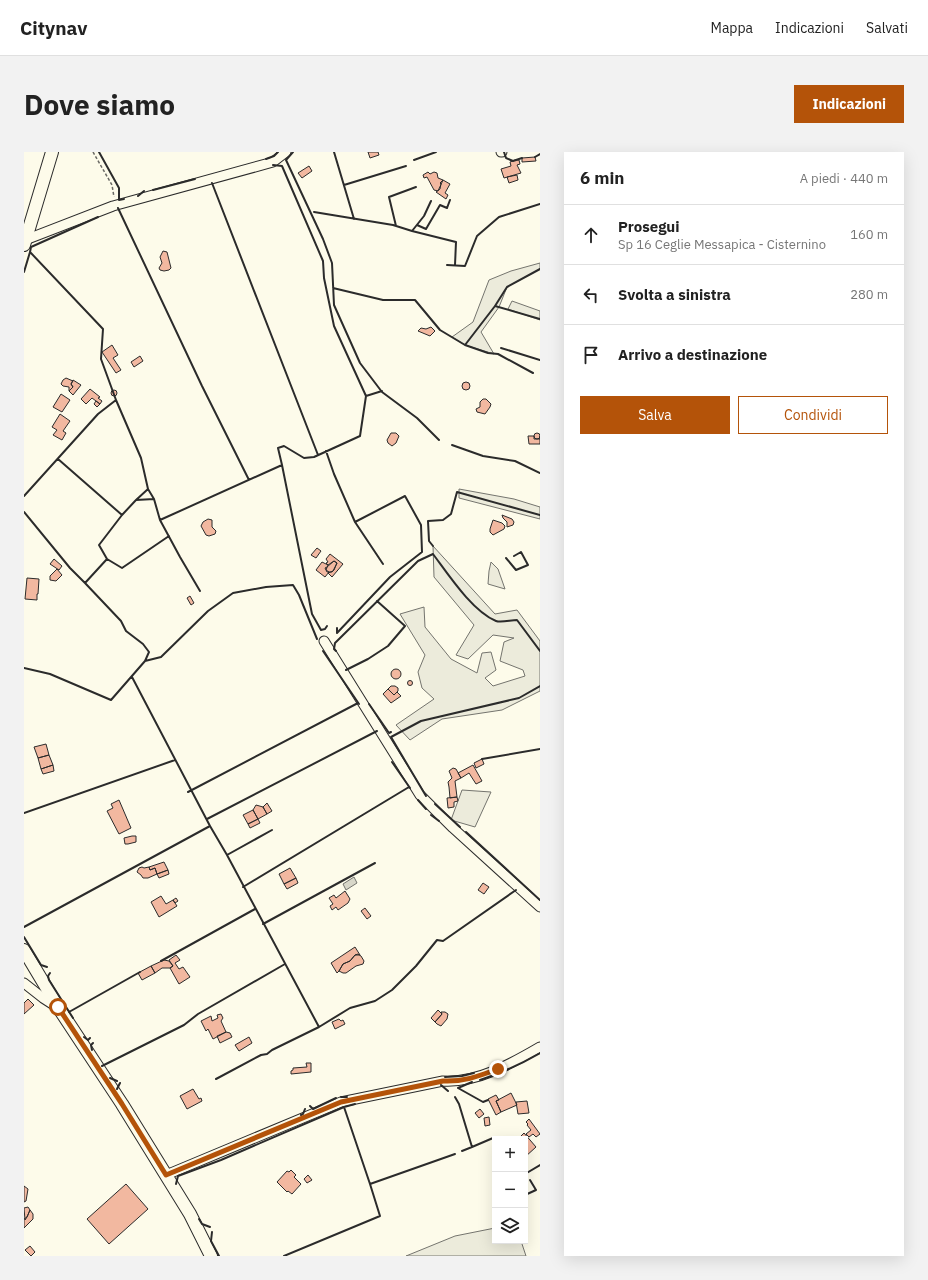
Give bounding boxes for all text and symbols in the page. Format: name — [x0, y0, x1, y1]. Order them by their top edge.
text: Citynav — [20, 16, 87, 40]
text: Mappa — [711, 19, 753, 37]
text: Indicazioni — [775, 19, 844, 37]
text: Salvati — [866, 19, 908, 37]
button: Indicazioni — [794, 85, 904, 123]
text: Dove siamo — [24, 86, 175, 123]
text: 6 min — [580, 167, 624, 189]
text: A piedi · 440 m — [800, 170, 888, 187]
text: Prosegui — [618, 217, 680, 236]
icon: ahead — [580, 224, 602, 246]
text: 160 m — [850, 226, 888, 243]
text: Sp 16 Ceglie Messapica - Cisternino — [618, 236, 826, 253]
icon: left — [580, 284, 602, 306]
text: Svolta a sinistra — [618, 285, 731, 304]
text: 280 m — [850, 286, 888, 303]
icon: arrive — [580, 344, 602, 366]
text: Arrivo a destinazione — [618, 345, 767, 364]
button: Salva — [580, 396, 730, 434]
button: Condividi — [738, 396, 888, 434]
route start — [49, 998, 67, 1016]
route end — [489, 1060, 507, 1078]
map controls — [492, 1136, 528, 1244]
button: + — [492, 1136, 528, 1172]
button: − — [492, 1172, 528, 1208]
button: layers — [492, 1208, 528, 1244]

